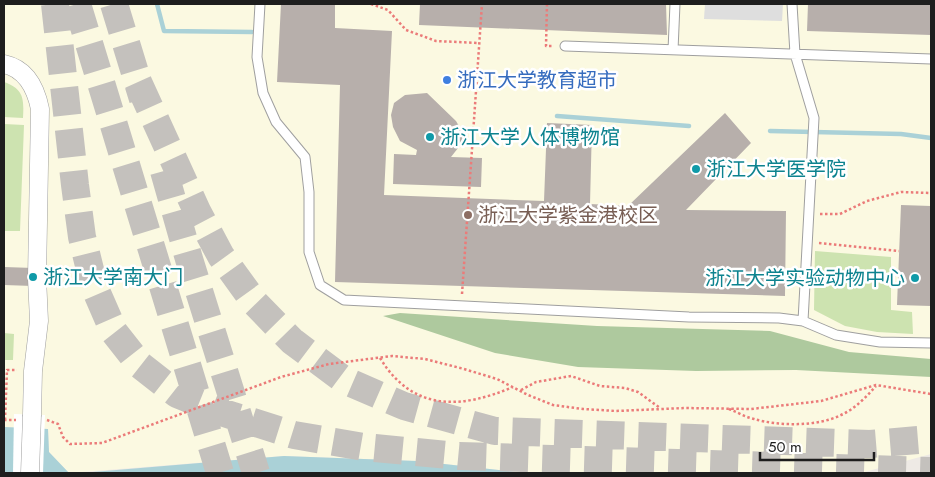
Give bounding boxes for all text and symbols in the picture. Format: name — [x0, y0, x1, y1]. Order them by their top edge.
place label: 浙江大学教育超市 — [457, 66, 617, 95]
marker: 浙江大学教育超市 — [441, 74, 453, 86]
place label: 浙江大学人体博物馆 — [440, 123, 620, 152]
marker: 浙江大学人体博物馆 — [424, 131, 436, 143]
place label: 浙江大学医学院 — [706, 155, 846, 184]
marker: 浙江大学医学院 — [690, 163, 702, 175]
place label: 浙江大学紫金港校区 — [478, 201, 658, 230]
marker: 浙江大学紫金港校区 — [462, 209, 474, 221]
place label: 浙江大学南大门 — [43, 263, 183, 292]
place label: 浙江大学实验动物中心 — [705, 264, 905, 293]
marker: 浙江大学南大门 — [27, 271, 39, 283]
marker: 浙江大学实验动物中心 — [909, 272, 921, 284]
scale bar — [760, 430, 874, 462]
text: 50 m — [768, 436, 802, 458]

